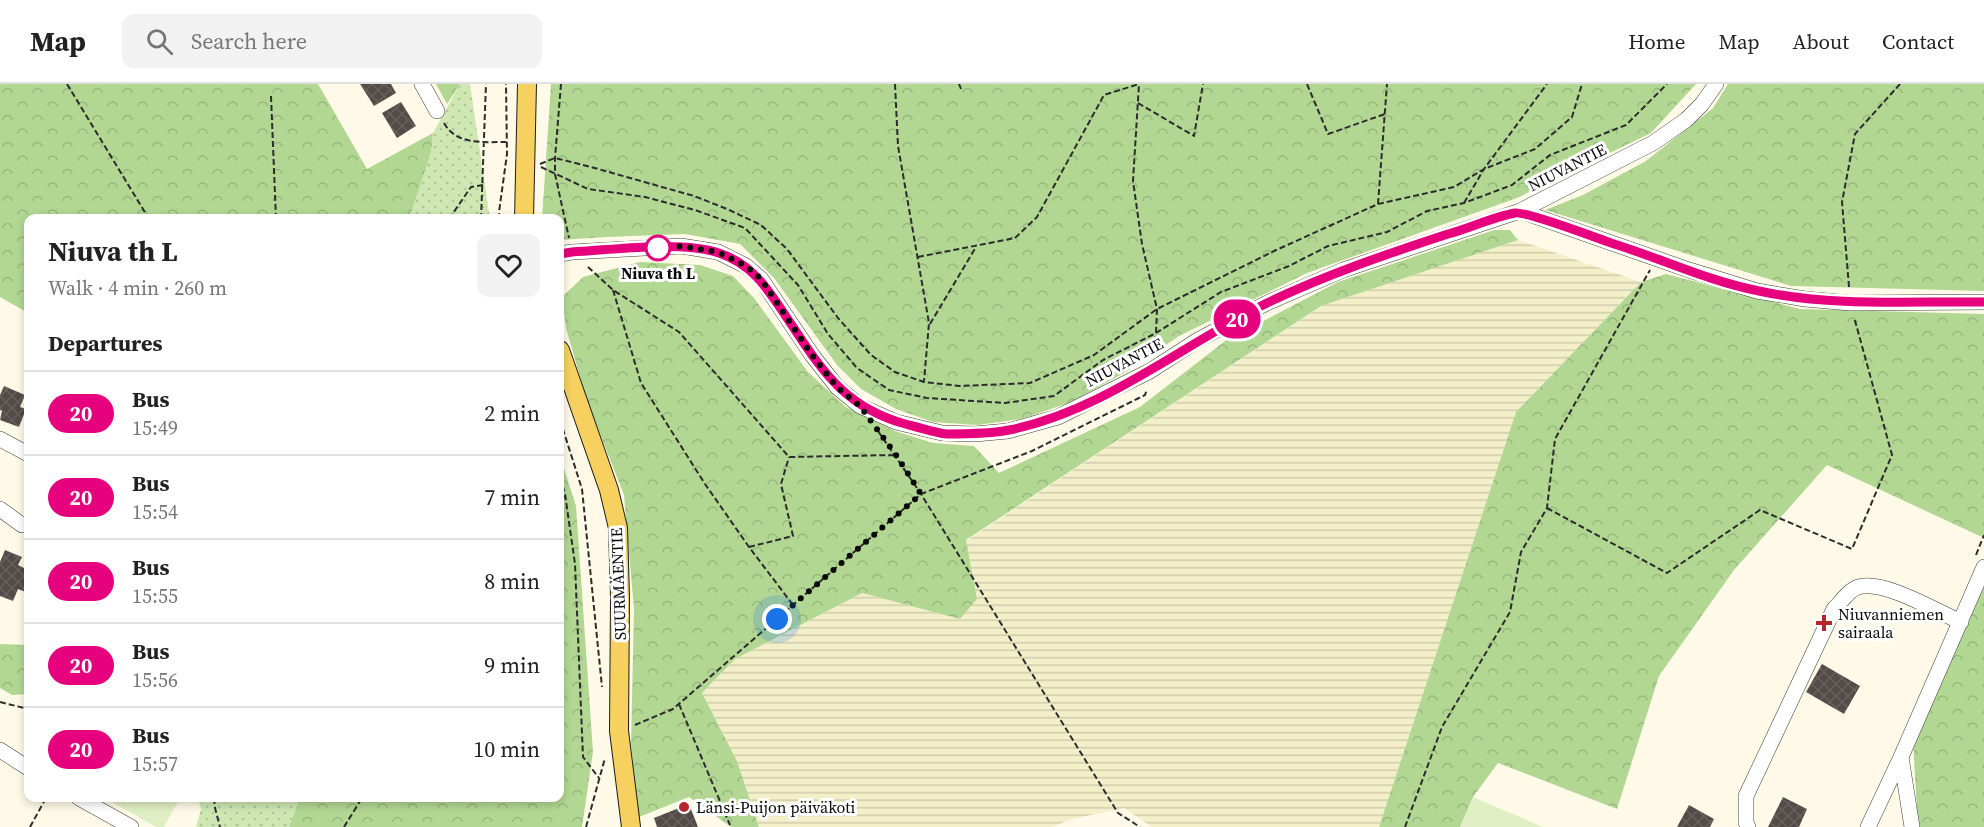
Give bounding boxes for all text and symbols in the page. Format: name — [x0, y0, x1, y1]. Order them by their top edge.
search box — [122, 14, 542, 68]
text: Map — [30, 22, 86, 60]
icon: search — [143, 25, 176, 58]
text: Search here — [191, 26, 307, 56]
text: Home — [1628, 27, 1686, 56]
text: Map — [1719, 27, 1760, 56]
text: About — [1793, 27, 1849, 56]
text: Contact — [1882, 27, 1954, 56]
street label: NIUVANTIE — [1524, 138, 1610, 196]
text: Niuva th L — [48, 232, 178, 270]
button: heart — [477, 234, 540, 297]
marker: Niuva th L — [645, 235, 671, 261]
place label: Niuva th L — [621, 262, 695, 284]
text: Walk · 4 min · 260 m — [48, 274, 227, 302]
line badge: 20 — [1210, 300, 1264, 338]
text: 20 — [1226, 305, 1248, 334]
text: Departures — [48, 328, 162, 358]
street label: NIUVANTIE — [1081, 332, 1167, 392]
text: Bus — [132, 384, 169, 414]
text: 2 min — [484, 398, 540, 428]
text: 20 — [70, 399, 92, 428]
text: 15:49 — [132, 414, 178, 442]
text: Bus — [132, 468, 169, 498]
text: 7 min — [484, 482, 540, 512]
text: 20 — [70, 483, 92, 512]
text: 15:54 — [132, 498, 178, 526]
street label: SUURMÄENTIE — [605, 527, 631, 641]
text: Bus — [132, 552, 169, 582]
text: 8 min — [484, 566, 540, 596]
text: 20 — [70, 567, 92, 596]
text: 15:55 — [132, 582, 178, 610]
place label: Niuvanniemen sairaala — [1838, 603, 1944, 643]
your location — [762, 604, 792, 634]
marker: Niuvanniemen sairaala — [1815, 614, 1833, 632]
text: Bus — [132, 636, 169, 666]
text: 9 min — [484, 650, 540, 680]
text: 20 — [70, 651, 92, 680]
text: 15:56 — [132, 666, 178, 694]
text: Bus — [132, 720, 169, 750]
text: 10 min — [473, 734, 540, 764]
text: 20 — [70, 735, 92, 764]
text: 15:57 — [132, 750, 178, 778]
place label: Länsi-Puijon päiväkoti — [696, 796, 855, 818]
marker: Länsi-Puijon päiväkoti — [677, 800, 691, 814]

